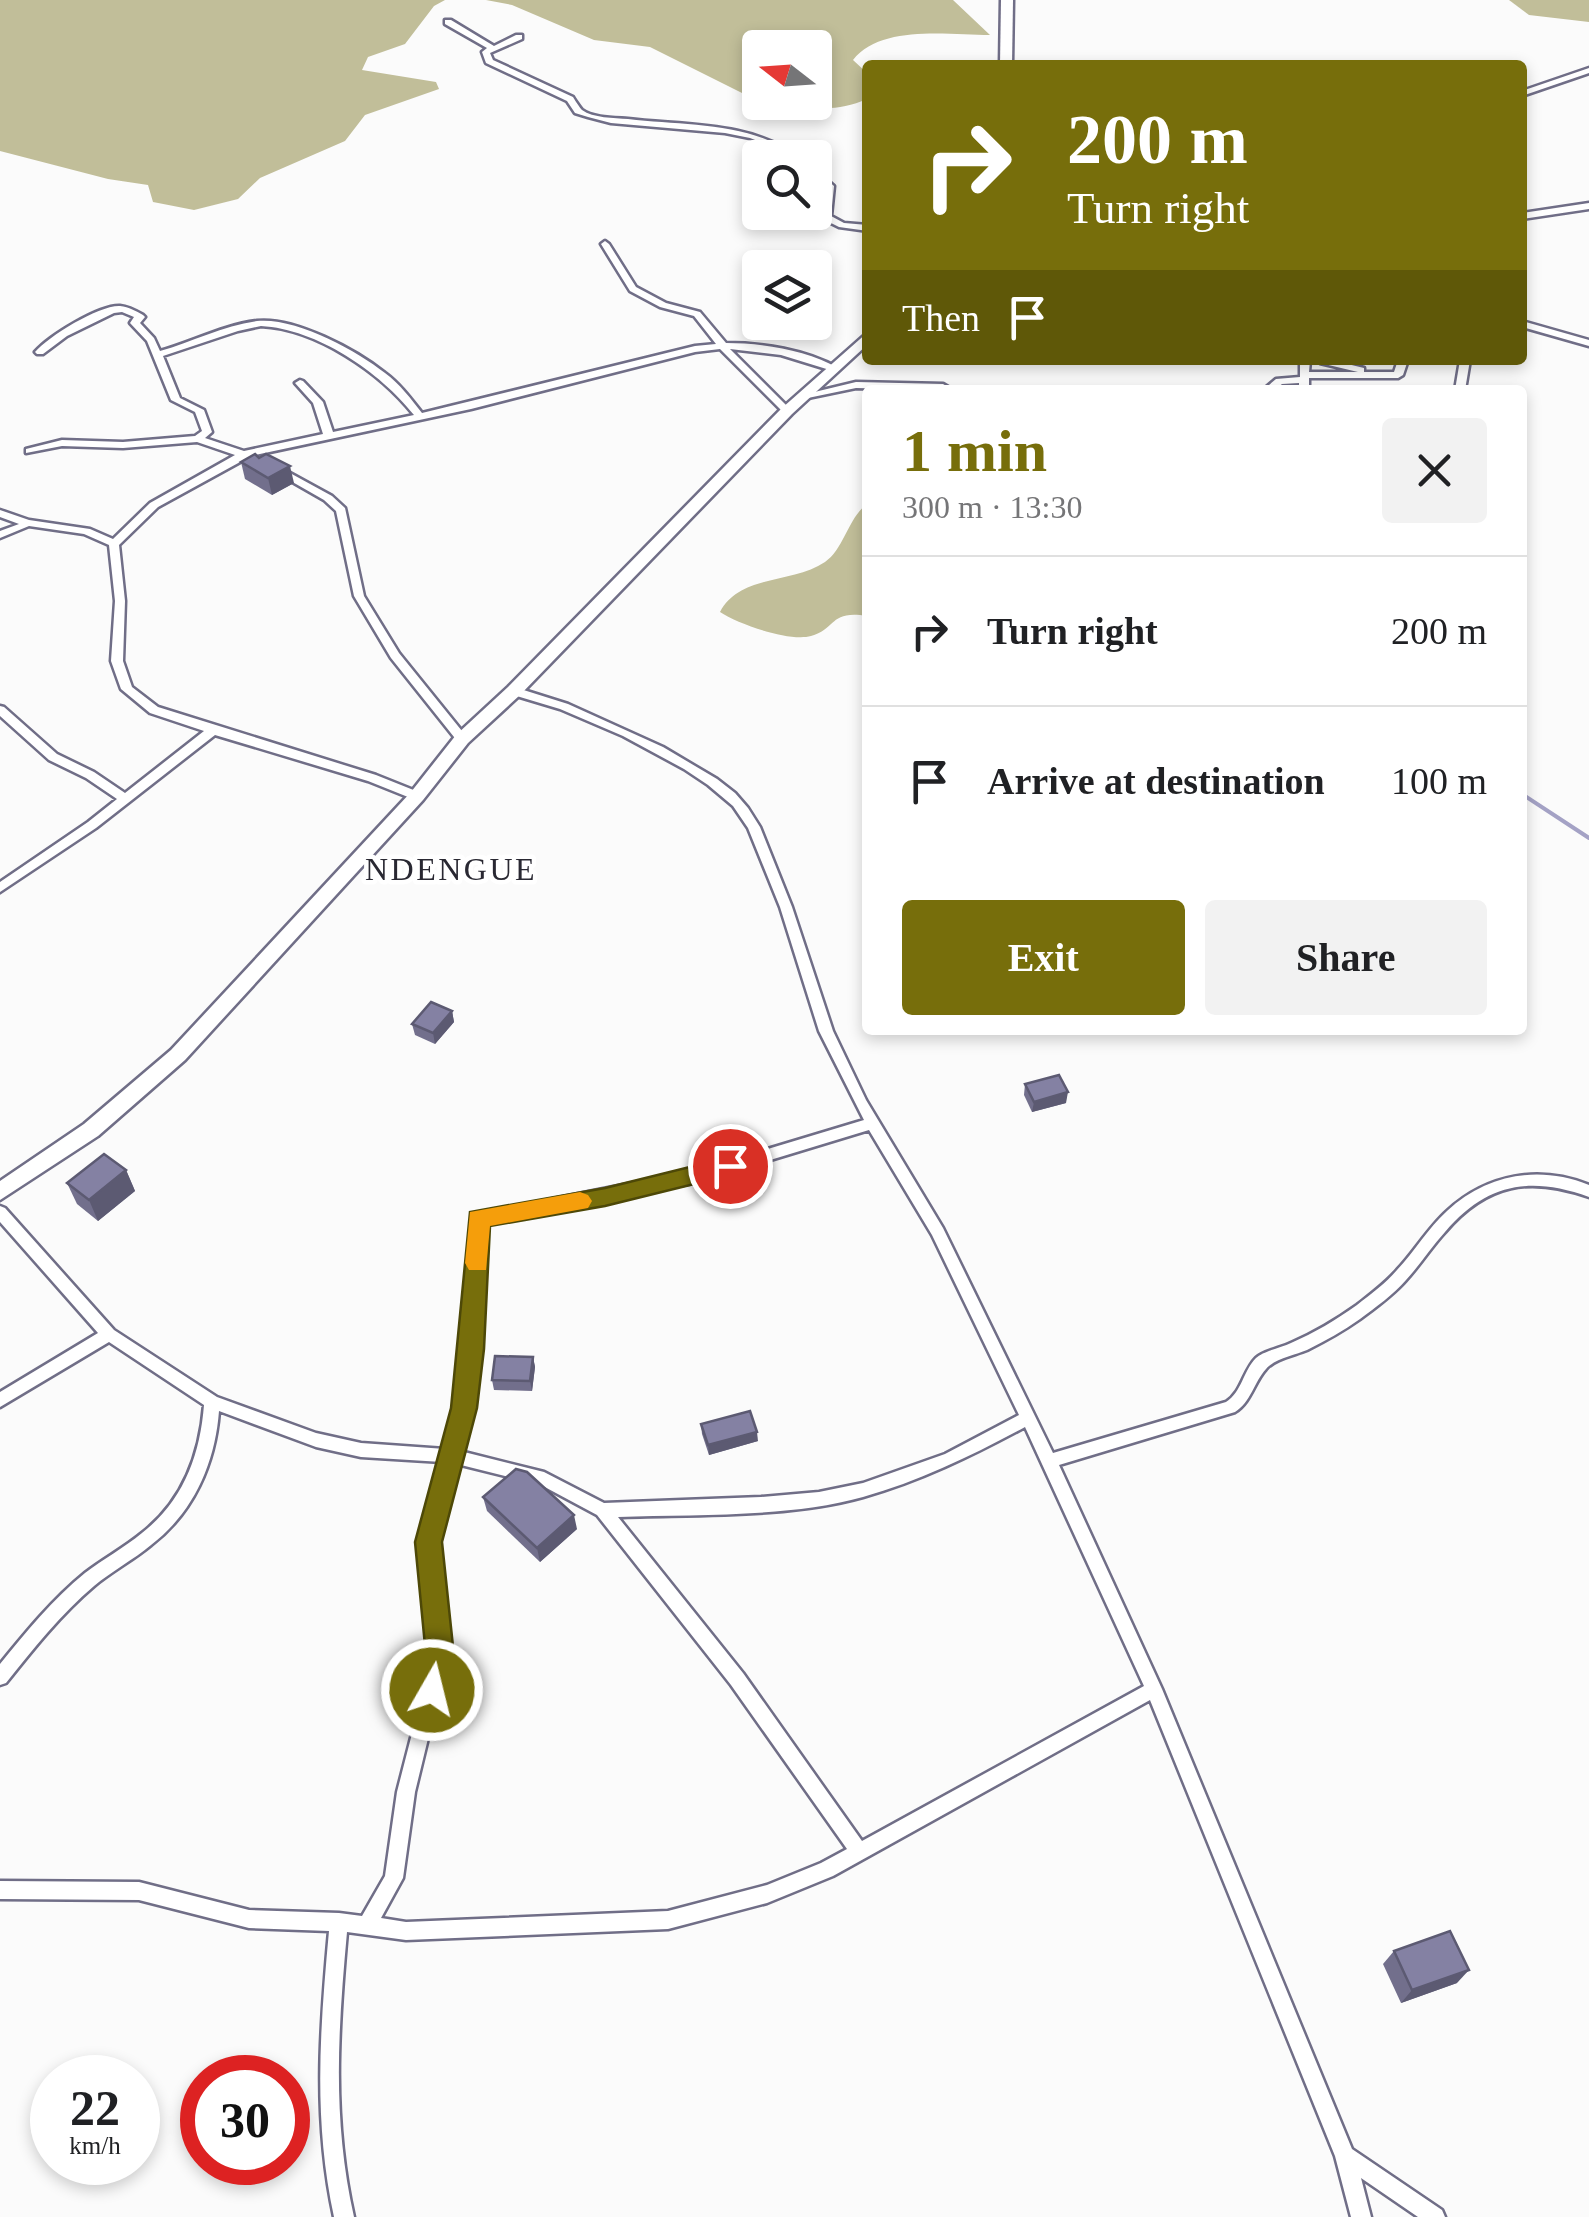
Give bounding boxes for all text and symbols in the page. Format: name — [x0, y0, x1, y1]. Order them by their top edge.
north arrow — [742, 30, 832, 120]
map controls — [742, 30, 832, 340]
icon: right — [902, 100, 1032, 230]
text: 200 m — [1067, 101, 1248, 178]
button: search — [742, 140, 832, 230]
text: Turn right — [1067, 183, 1249, 233]
button: layers — [742, 250, 832, 340]
icon: arrive — [1000, 290, 1055, 345]
text: Then — [902, 297, 980, 339]
text: 1 min — [902, 418, 1047, 484]
button: close — [1382, 418, 1487, 523]
text: 300 m · 13:30 — [902, 489, 1082, 525]
icon: right — [902, 604, 957, 659]
text: Turn right — [987, 610, 1158, 652]
text: 200 m — [1391, 610, 1487, 652]
icon: arrive — [902, 754, 957, 809]
text: Arrive at destination — [987, 760, 1325, 802]
text: 100 m — [1391, 760, 1487, 802]
district label: NDENGUE — [365, 851, 537, 887]
button: Exit — [902, 900, 1185, 1015]
button: Share — [1205, 900, 1487, 1015]
pin — [688, 1124, 773, 1209]
icon: arrive — [703, 1139, 758, 1194]
position arrow — [380, 1638, 484, 1742]
speed limit sign: 30 — [180, 2055, 310, 2185]
text: 22 — [70, 2080, 120, 2136]
text: km/h — [69, 2132, 121, 2159]

